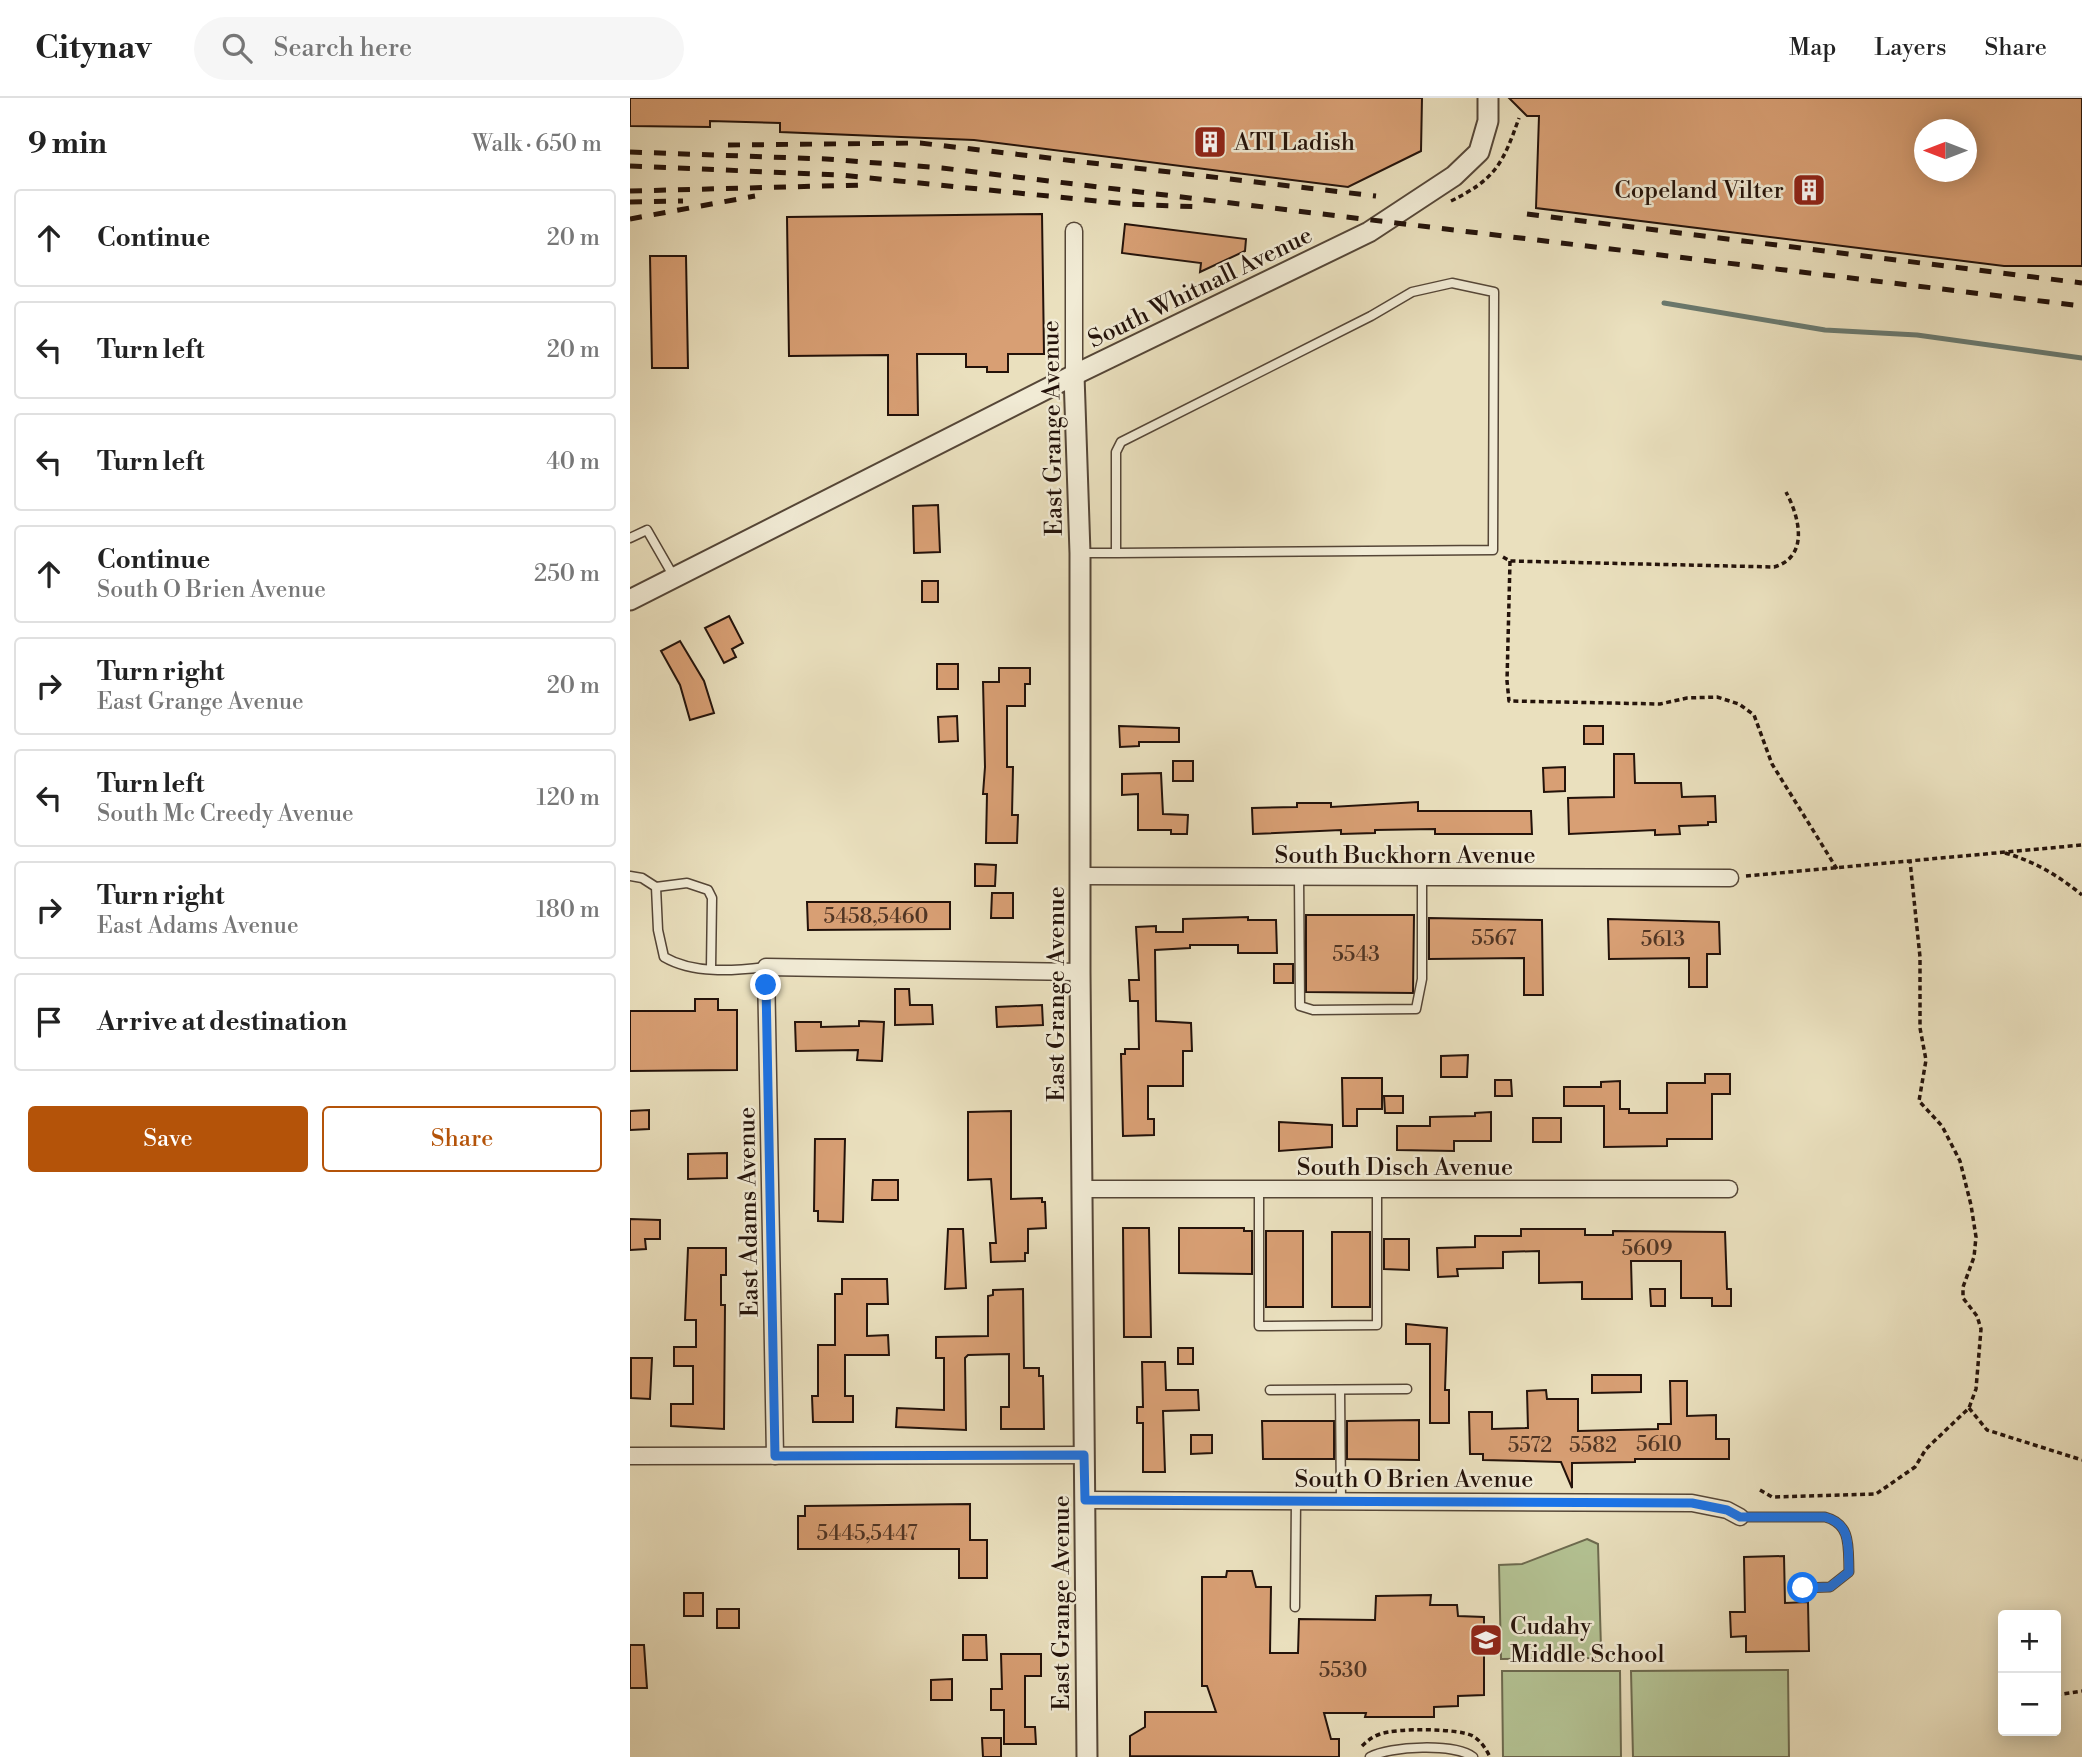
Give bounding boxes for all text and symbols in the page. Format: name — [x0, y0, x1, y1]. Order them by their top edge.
search box — [194, 17, 684, 80]
text: Citynav — [35, 28, 152, 69]
icon: search — [218, 29, 256, 67]
text: Search here — [274, 32, 412, 64]
text: Map — [1789, 33, 1836, 63]
text: Layers — [1874, 33, 1946, 63]
text: Share — [1984, 33, 2047, 63]
north arrow — [1914, 119, 1977, 182]
building icon: ATI Ladish — [1191, 123, 1229, 161]
text: 9 min — [28, 125, 107, 163]
place label: ATI Ladish — [1233, 128, 1355, 158]
text: Walk · 650 m — [472, 130, 602, 158]
building icon: Copeland Vilter — [1790, 171, 1828, 209]
place label: Copeland Vilter — [1614, 176, 1784, 206]
icon: ahead — [30, 219, 68, 257]
street label: South Whitnall Avenue — [1083, 221, 1318, 355]
text: Continue — [97, 222, 210, 254]
text: 20 m — [547, 224, 600, 252]
street label: East Grange Avenue — [1036, 320, 1070, 536]
icon: left — [30, 331, 68, 369]
text: Turn left — [97, 334, 205, 366]
text: 20 m — [547, 336, 600, 364]
icon: left — [30, 443, 68, 481]
text: Turn left — [97, 446, 205, 478]
text: 40 m — [546, 448, 600, 476]
text: Continue — [97, 544, 210, 576]
icon: ahead — [30, 555, 68, 593]
text: 250 m — [534, 560, 600, 588]
text: South O Brien Avenue — [97, 576, 326, 604]
text: Turn right — [97, 656, 225, 688]
icon: right — [30, 667, 68, 705]
text: 20 m — [547, 672, 600, 700]
text: East Grange Avenue — [97, 688, 304, 716]
text: Turn left — [97, 768, 205, 800]
icon: left — [30, 779, 68, 817]
text: 120 m — [536, 784, 600, 812]
text: South Mc Creedy Avenue — [97, 800, 354, 828]
street label: South Buckhorn Avenue — [1274, 841, 1536, 871]
text: Turn right — [97, 880, 225, 912]
street label: East Grange Avenue — [1042, 886, 1072, 1102]
icon: right — [30, 891, 68, 929]
text: 180 m — [536, 896, 600, 924]
house number: 5458,5460 — [824, 904, 928, 930]
text: East Adams Avenue — [97, 912, 299, 940]
house number: 5567 — [1471, 926, 1517, 952]
house number: 5613 — [1641, 927, 1685, 953]
house number: 5543 — [1332, 942, 1380, 968]
route end — [750, 969, 781, 1000]
icon: arrive — [30, 1003, 68, 1041]
text: Arrive at destination — [97, 1006, 347, 1038]
button: Save — [28, 1106, 308, 1172]
button: Share — [322, 1106, 602, 1172]
street label: East Adams Avenue — [732, 1107, 766, 1317]
street label: South Disch Avenue — [1297, 1153, 1513, 1183]
house number: 5609 — [1622, 1236, 1672, 1262]
house number: 5610 — [1636, 1432, 1682, 1458]
house number: 5572 — [1508, 1433, 1552, 1459]
house number: 5582 — [1569, 1433, 1617, 1459]
street label: South O Brien Avenue — [1295, 1465, 1533, 1495]
street label: East Grange Avenue — [1047, 1495, 1077, 1711]
house number: 5445,5447 — [817, 1521, 918, 1547]
route start — [1787, 1572, 1818, 1603]
map controls — [1998, 1610, 2061, 1736]
button: + — [1998, 1610, 2061, 1673]
place label: Cudahy Middle School — [1510, 1612, 1665, 1670]
school or university icon: Cudahy Middle School — [1467, 1621, 1505, 1659]
house number: 5530 — [1319, 1658, 1367, 1684]
button: − — [1998, 1673, 2061, 1736]

